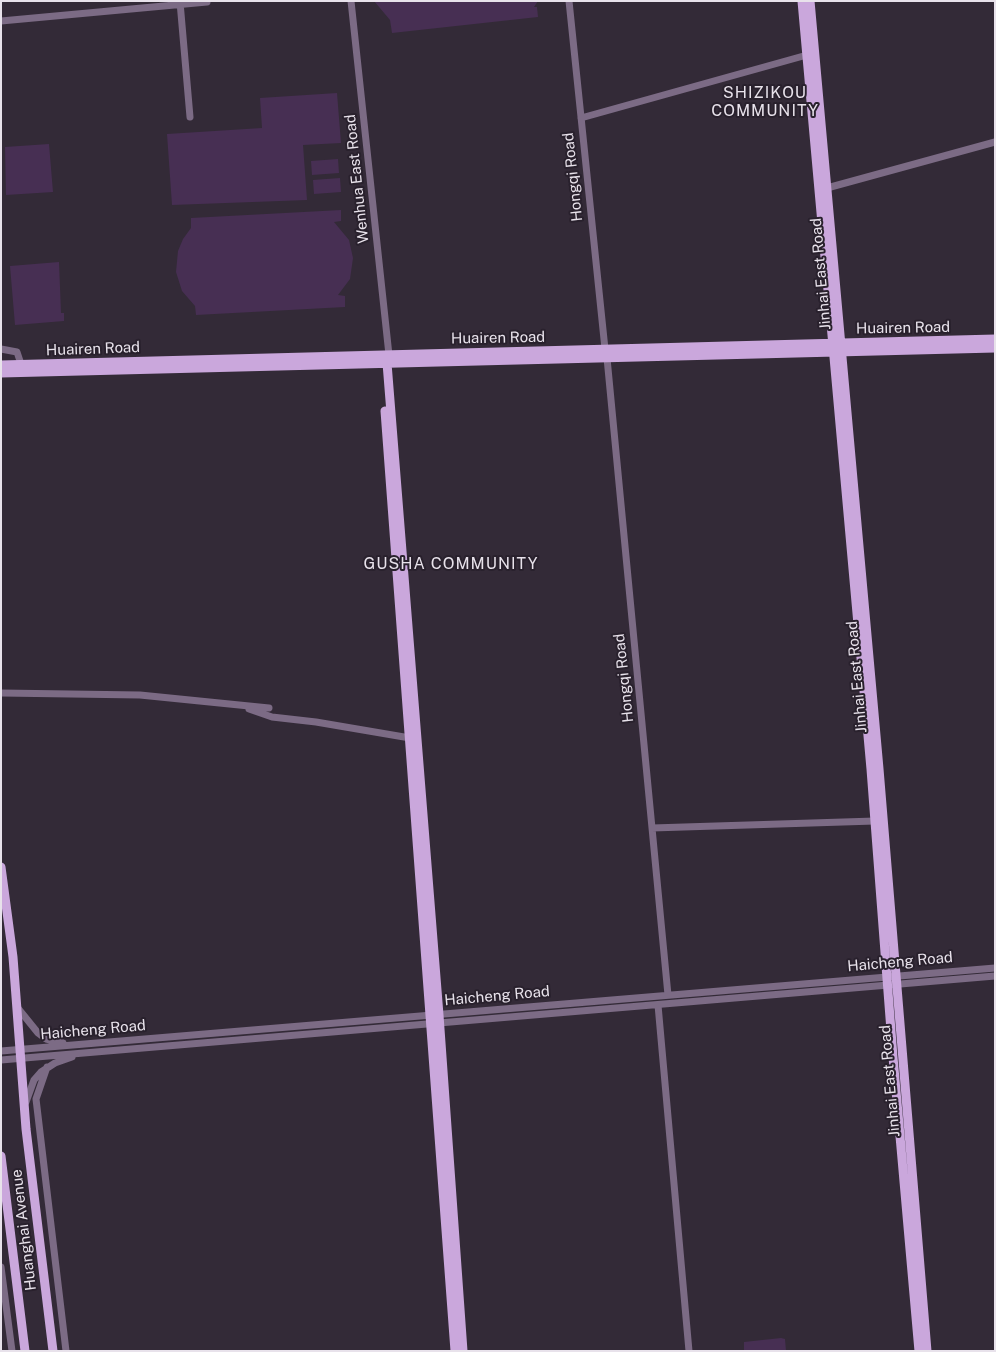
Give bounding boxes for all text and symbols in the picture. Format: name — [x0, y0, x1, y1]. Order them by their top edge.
district label: SHIZIKOU COMMUNITY — [710, 83, 820, 121]
street label: Wenhua East Road — [341, 113, 373, 245]
street label: Hongqi Road — [559, 132, 587, 222]
street label: Jinhai East Road — [807, 217, 835, 331]
street label: Huairen Road — [856, 318, 950, 338]
street label: Huairen Road — [451, 328, 545, 348]
street label: Huairen Road — [46, 338, 140, 360]
district label: GUSHA COMMUNITY — [362, 554, 540, 574]
street label: Jinhai East Road — [843, 620, 871, 734]
street label: Hongqi Road — [610, 633, 638, 723]
street label: Haicheng Road — [847, 948, 953, 976]
street label: Haicheng Road — [444, 982, 550, 1010]
street label: Haicheng Road — [40, 1016, 146, 1044]
street label: Jinhai East Road — [876, 1024, 904, 1138]
street label: Huanghai Avenue — [8, 1168, 40, 1292]

